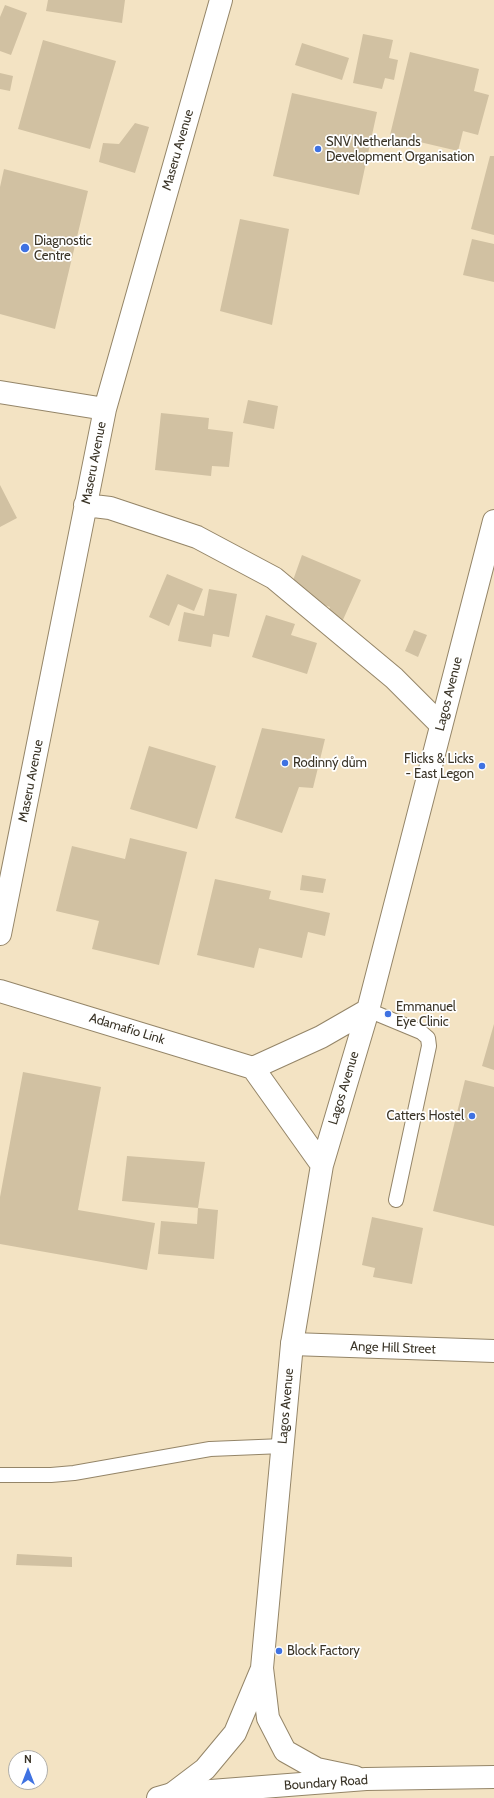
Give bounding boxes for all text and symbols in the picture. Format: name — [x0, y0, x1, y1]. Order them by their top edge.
street label: Maseru Avenue — [159, 108, 197, 192]
place label: SNV Netherlands Development Organisation — [326, 134, 475, 165]
marker: SNV Netherlands Development Organisation — [313, 144, 323, 154]
place label: Diagnostic Centre — [34, 233, 92, 264]
marker: Diagnostic Centre — [19, 242, 31, 254]
street label: Maseru Avenue — [78, 420, 110, 506]
street label: Lagos Avenue — [432, 655, 466, 733]
street label: Maseru Avenue — [15, 738, 47, 824]
place label: Flicks & Licks - East Legon — [404, 751, 474, 782]
place label: Rodinný dům — [293, 755, 367, 771]
marker: Rodinný dům — [280, 758, 290, 768]
marker: Flicks & Licks - East Legon — [477, 761, 487, 771]
place label: Emmanuel Eye Clinic — [396, 999, 456, 1030]
marker: Emmanuel Eye Clinic — [383, 1009, 393, 1019]
street label: Adamafio Link — [87, 1010, 167, 1048]
street label: Lagos Avenue — [325, 1049, 363, 1127]
place label: Catters Hostel — [387, 1108, 464, 1124]
marker: Catters Hostel — [467, 1111, 477, 1121]
street label: Ange Hill Street — [350, 1339, 436, 1357]
street label: Lagos Avenue — [275, 1368, 297, 1444]
place label: Block Factory — [287, 1643, 360, 1659]
marker: Block Factory — [274, 1646, 284, 1656]
north arrow — [8, 1750, 48, 1790]
text: N — [24, 1752, 32, 1766]
street label: Boundary Road — [283, 1772, 369, 1794]

